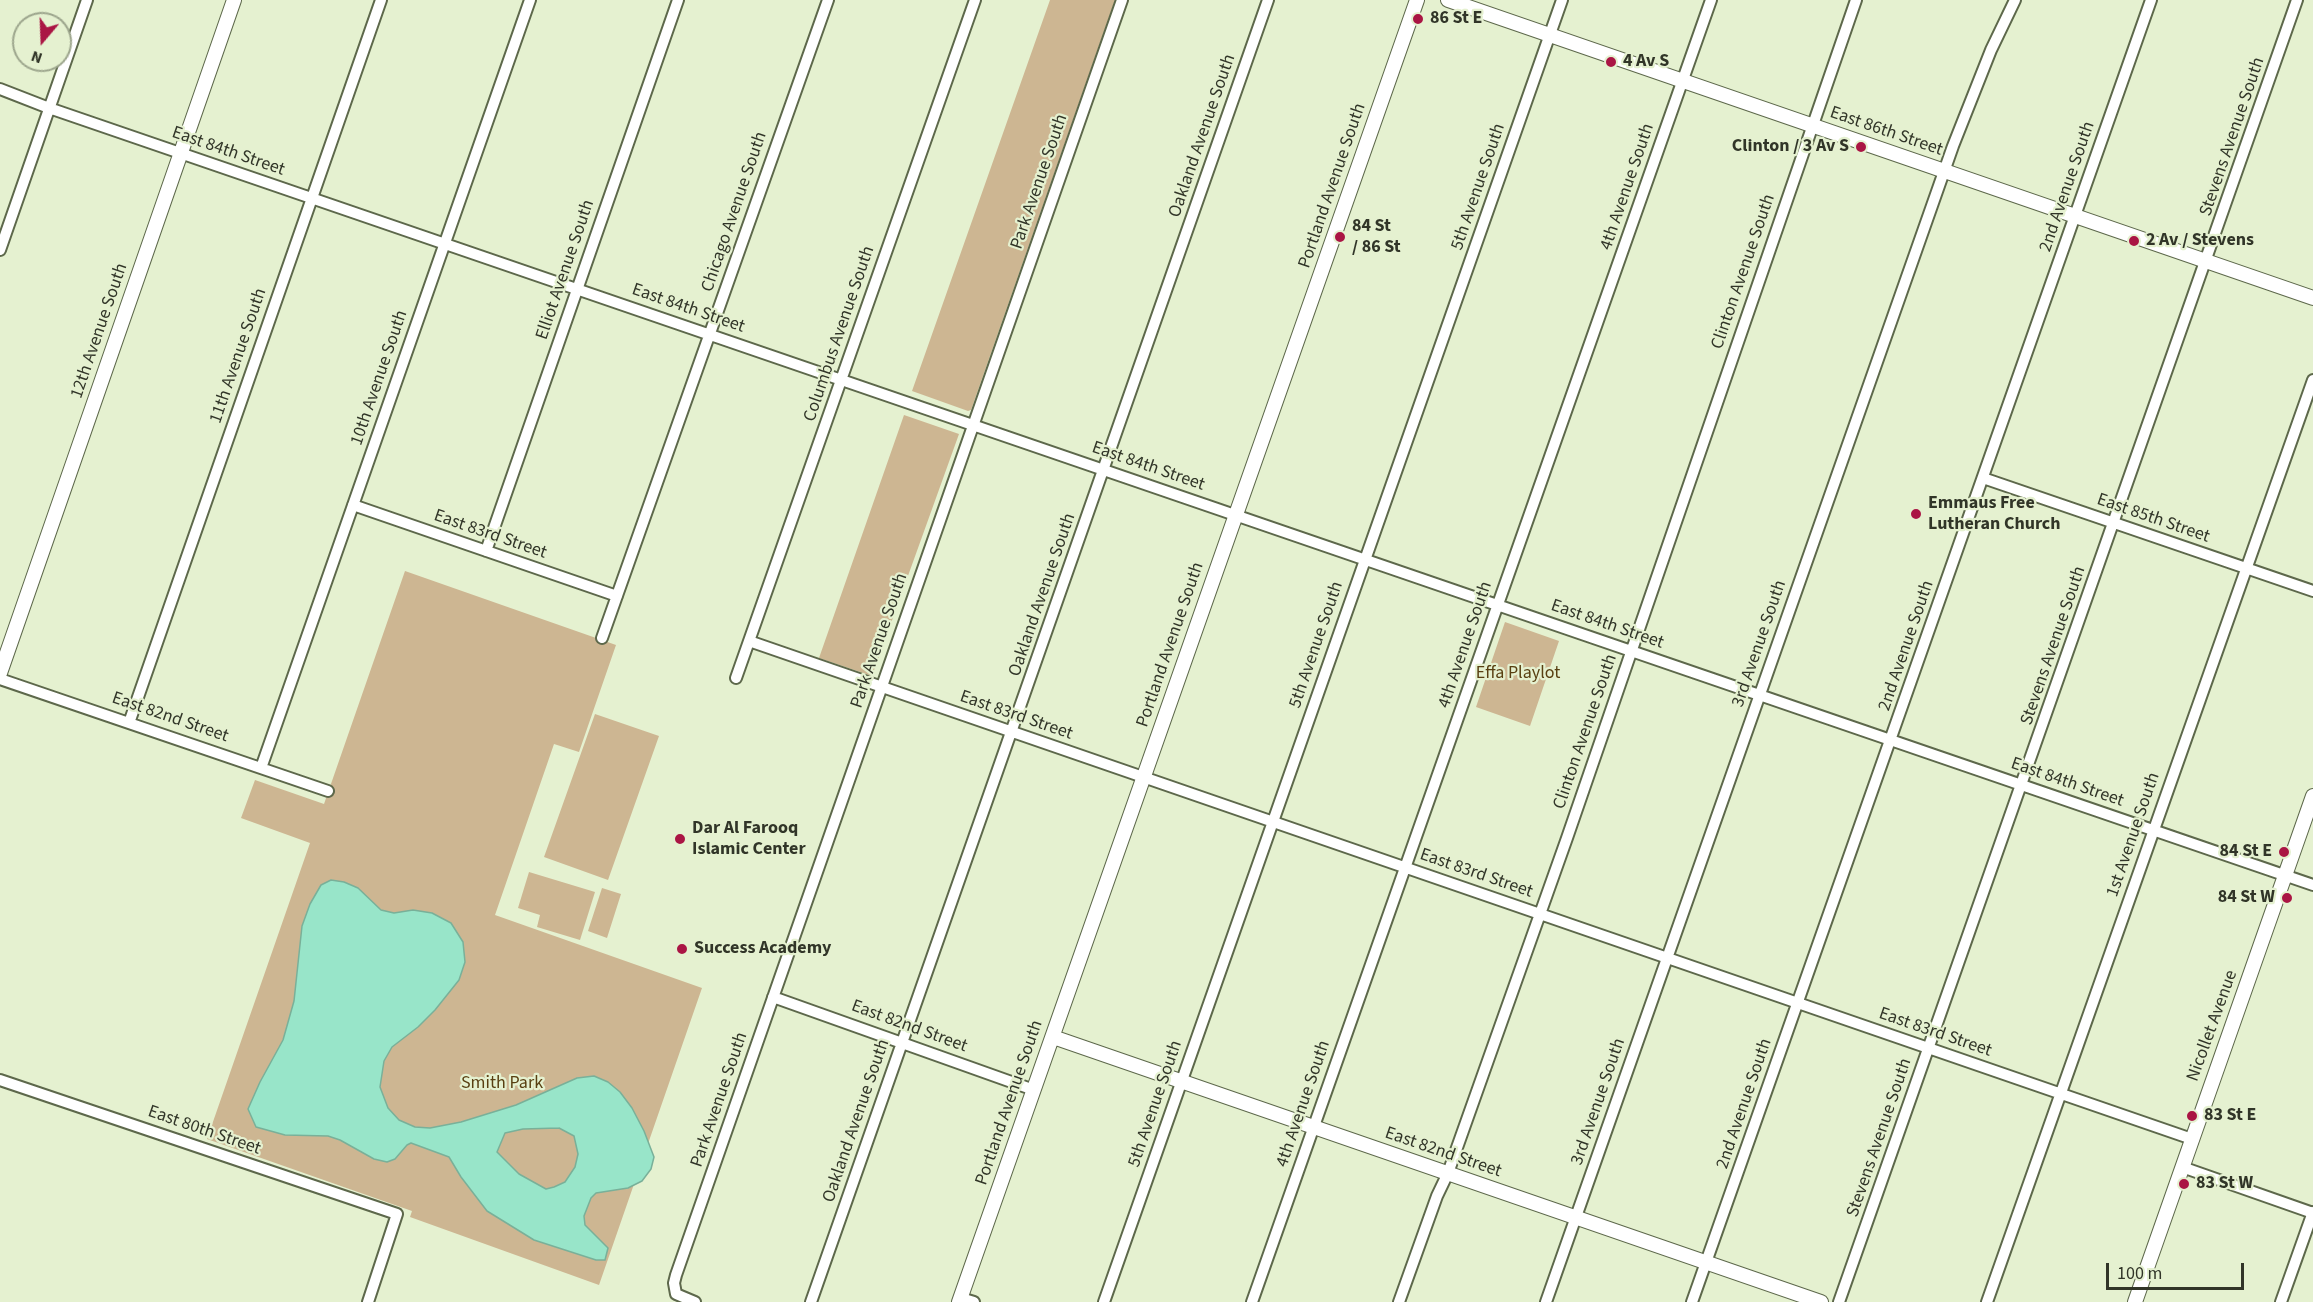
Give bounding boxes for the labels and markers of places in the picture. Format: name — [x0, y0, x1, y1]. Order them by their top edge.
place label: 86 St E — [1430, 8, 1482, 30]
marker: 86 St E — [1411, 12, 1425, 26]
place label: 4 Av S — [1623, 51, 1669, 73]
marker: 4 Av S — [1604, 55, 1618, 69]
place label: Clinton / 3 Av S — [1732, 136, 1849, 158]
marker: Clinton / 3 Av S — [1854, 140, 1868, 154]
place label: 84 St / 86 St — [1352, 216, 1401, 258]
marker: 84 St / 86 St — [1333, 230, 1347, 244]
place label: 2 Av / Stevens — [2146, 230, 2254, 252]
marker: 2 Av / Stevens — [2127, 234, 2141, 248]
place label: Emmaus Free Lutheran Church — [1928, 493, 2061, 536]
marker: Emmaus Free Lutheran Church — [1909, 507, 1923, 521]
place label: Dar Al Farooq Islamic Center — [692, 818, 806, 860]
marker: Dar Al Farooq Islamic Center — [673, 832, 687, 846]
place label: 84 St E — [2220, 841, 2272, 863]
marker: 84 St E — [2277, 845, 2291, 859]
place label: 84 St W — [2218, 887, 2275, 909]
marker: 84 St W — [2280, 891, 2294, 905]
place label: Success Academy — [694, 938, 831, 960]
marker: Success Academy — [675, 942, 689, 956]
place label: 83 St E — [2204, 1105, 2256, 1127]
marker: 83 St E — [2185, 1109, 2199, 1123]
place label: 83 St W — [2196, 1173, 2253, 1195]
marker: 83 St W — [2177, 1177, 2191, 1191]

